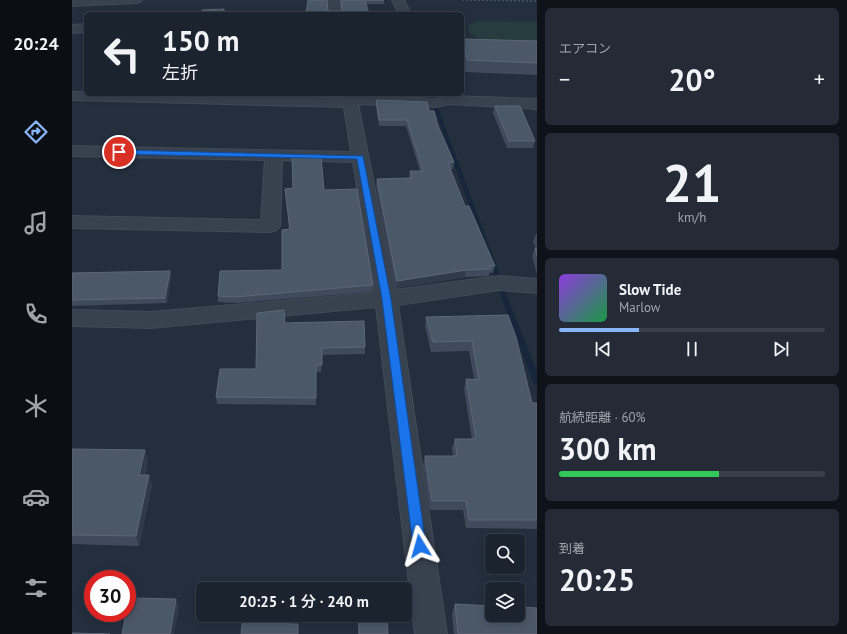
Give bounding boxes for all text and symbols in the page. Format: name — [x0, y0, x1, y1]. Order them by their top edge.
text: 150 m — [162, 22, 239, 59]
icon: left — [96, 28, 148, 80]
text: 20:24 — [13, 32, 59, 55]
text: エアコン — [559, 40, 611, 57]
text: 20° — [668, 60, 716, 99]
text: 左折 — [162, 61, 198, 84]
text: − — [559, 65, 570, 93]
text: + — [814, 65, 825, 93]
icon: directions — [22, 118, 50, 146]
pin — [102, 135, 136, 169]
icon: arrive — [108, 141, 130, 163]
text: 21 — [663, 149, 721, 216]
icon: music — [22, 209, 50, 237]
text: km/h — [678, 209, 706, 226]
text: Slow Tide — [619, 280, 681, 299]
text: Marlow — [619, 299, 660, 316]
icon: phone — [22, 300, 50, 328]
icon: previous — [592, 338, 614, 360]
icon: pause — [681, 338, 703, 360]
icon: next — [770, 338, 792, 360]
icon: climate — [22, 392, 50, 420]
text: 航続距離 · 60% — [559, 409, 646, 426]
text: 300 km — [559, 429, 657, 468]
icon: car — [22, 483, 50, 511]
position arrow — [399, 525, 441, 567]
map controls — [485, 534, 525, 622]
button: search — [485, 534, 525, 574]
text: 到着 — [559, 540, 585, 557]
text: 20:25 — [559, 560, 635, 599]
speed limit sign: 30 — [84, 570, 136, 622]
icon: filters — [22, 574, 50, 602]
button: layers — [485, 582, 525, 622]
text: 20:25 · 1 分 · 240 m — [239, 592, 369, 611]

